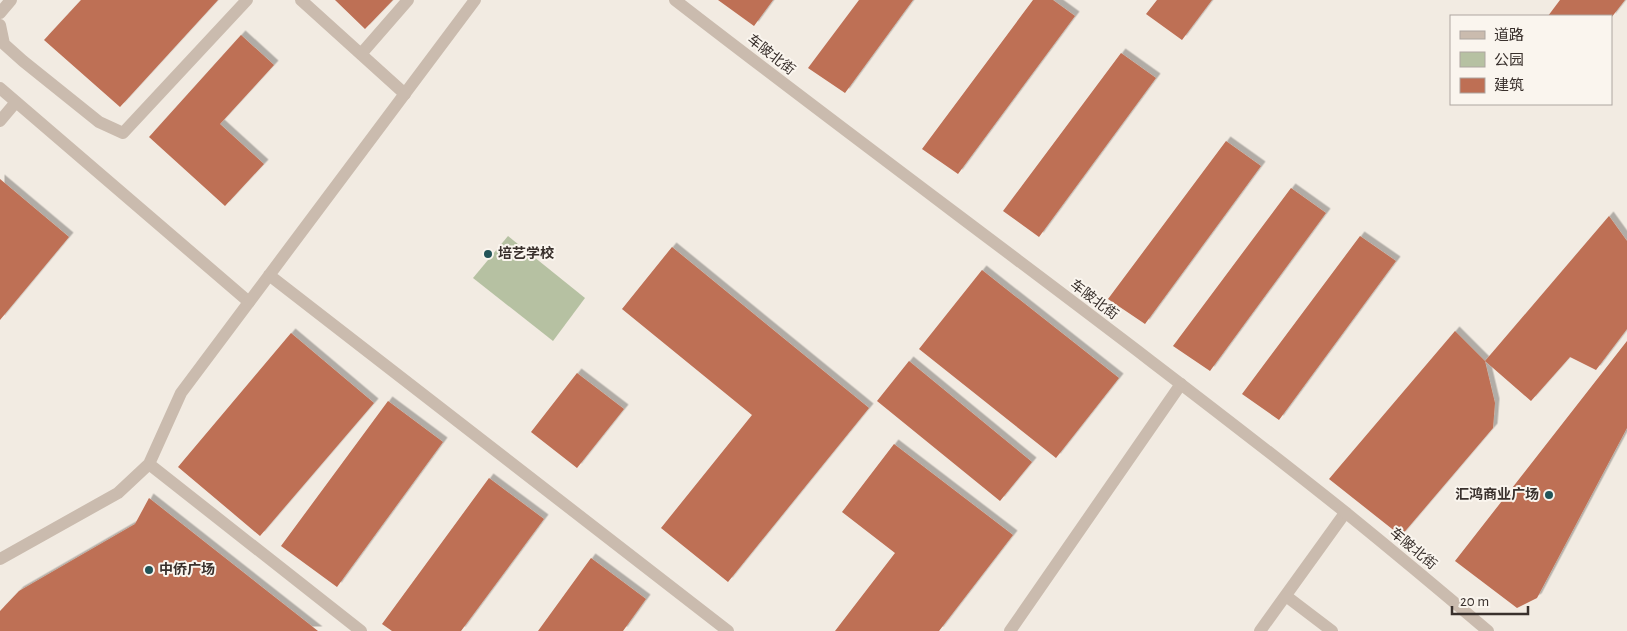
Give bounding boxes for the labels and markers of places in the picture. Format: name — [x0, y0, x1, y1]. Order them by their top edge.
place label: 培艺学校 — [498, 245, 554, 261]
marker: 培艺学校 — [482, 248, 494, 260]
place label: 汇鸿商业广场 — [1455, 486, 1539, 502]
marker: 汇鸿商业广场 — [1543, 489, 1555, 501]
place label: 中侨广场 — [159, 561, 215, 577]
marker: 中侨广场 — [143, 564, 155, 576]

